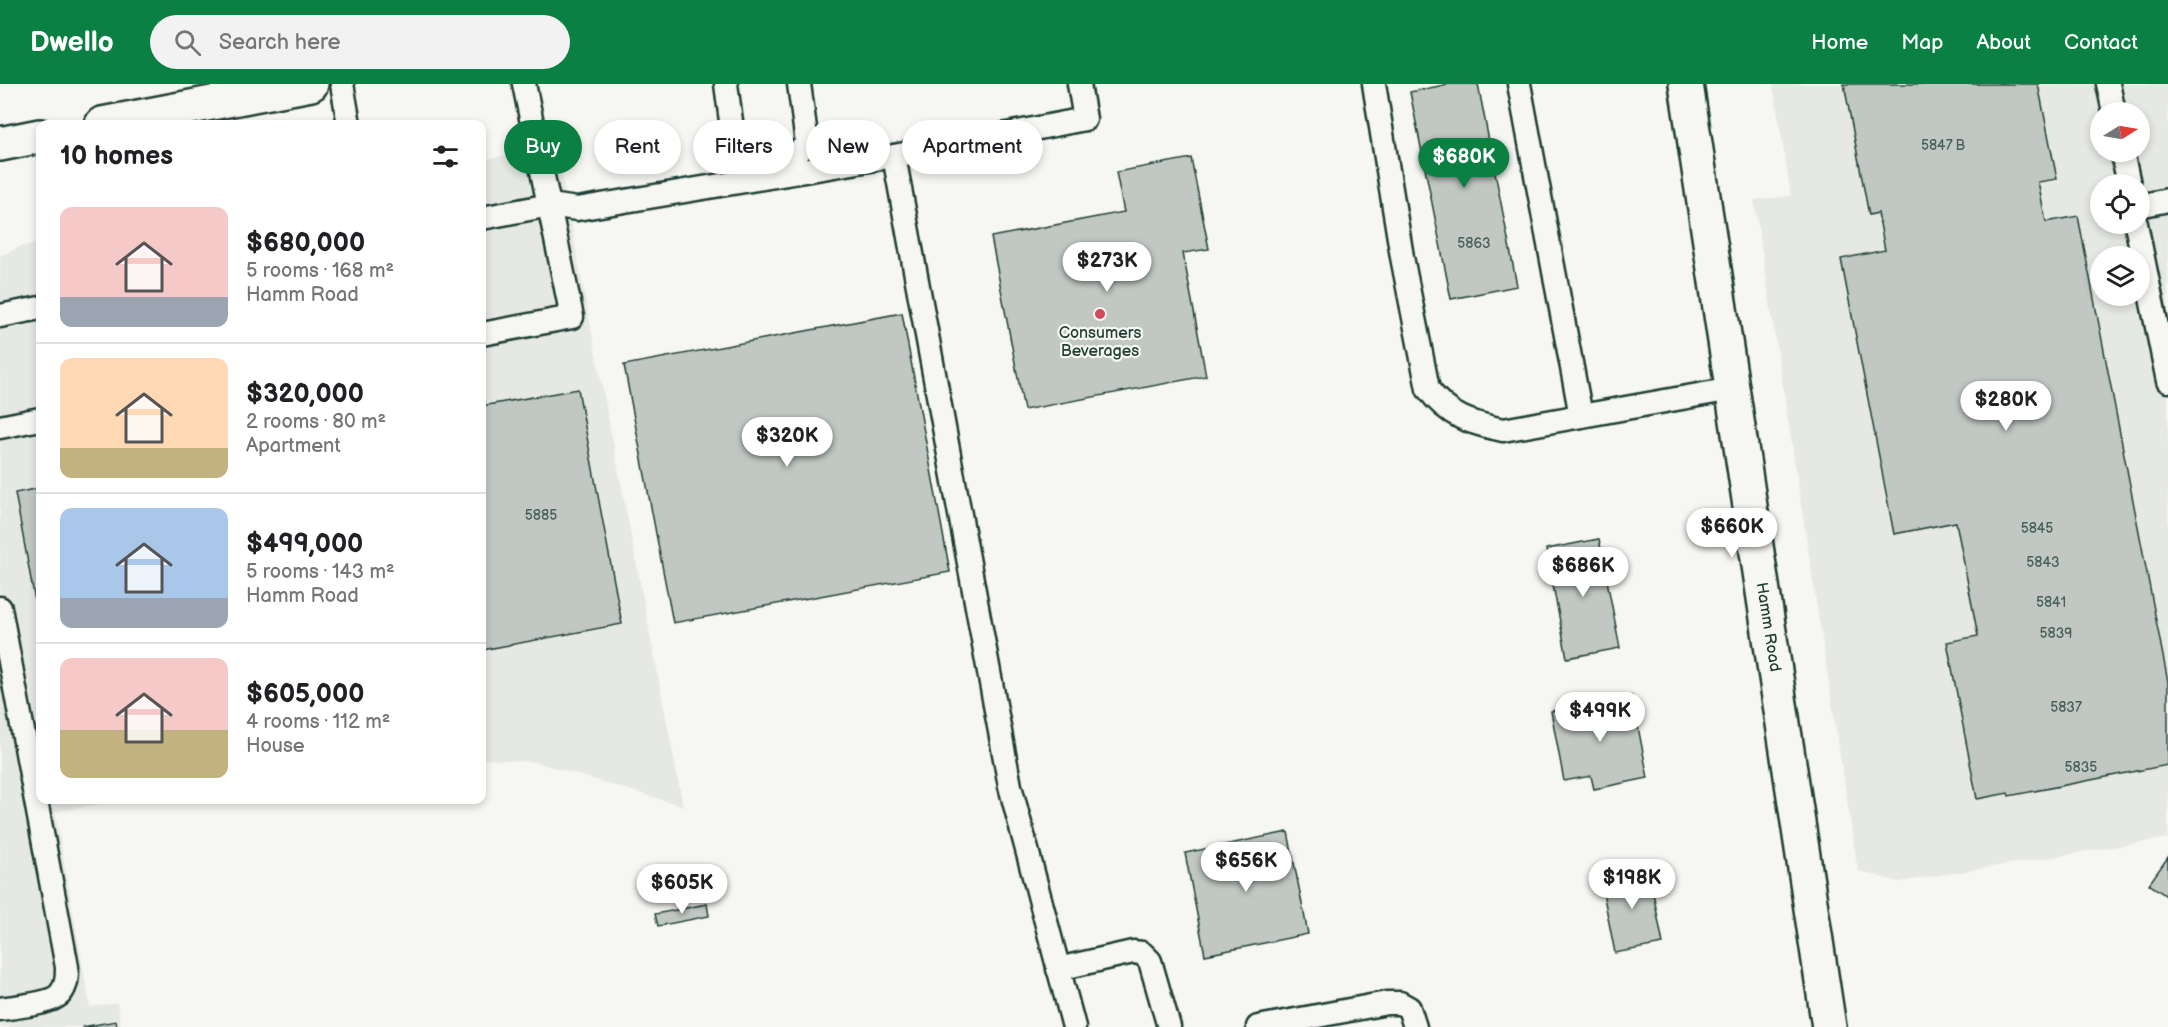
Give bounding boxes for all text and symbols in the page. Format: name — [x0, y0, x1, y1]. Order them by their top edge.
search box — [150, 15, 570, 69]
text: Dwello — [30, 26, 114, 59]
icon: search — [171, 26, 204, 59]
text: Search here — [219, 29, 341, 56]
text: Home — [1811, 30, 1868, 55]
text: Map — [1901, 30, 1943, 55]
text: About — [1976, 30, 2031, 55]
text: Contact — [2064, 30, 2138, 55]
north arrow — [2090, 102, 2150, 162]
map controls — [2090, 102, 2150, 306]
chip: Buy — [504, 120, 582, 174]
chip: Rent — [594, 120, 681, 174]
chip: Filters — [693, 120, 794, 174]
chip: New — [806, 120, 890, 174]
chip: Apartment — [902, 120, 1043, 174]
house number: 5847 B — [1921, 137, 1965, 154]
pin: $680K — [1422, 138, 1506, 189]
icon: filters — [429, 140, 462, 173]
text: 10 homes — [60, 141, 173, 172]
text: $680K — [1432, 145, 1496, 169]
button: locate — [2090, 174, 2150, 234]
text: $680,000 — [246, 228, 365, 259]
icon: home — [108, 231, 180, 303]
house number: 5863 — [1457, 235, 1491, 252]
pin: $273K — [1065, 242, 1149, 293]
button: layers — [2090, 246, 2150, 306]
text: $273K — [1077, 249, 1137, 273]
text: 5 rooms · 168 m² — [246, 259, 394, 283]
text: Hamm Road — [246, 283, 359, 307]
marker: Consumers Beverages — [1093, 307, 1107, 321]
place label: Consumers Beverages — [1059, 324, 1141, 361]
text: $320,000 — [246, 379, 364, 410]
pin: $280K — [1964, 381, 2048, 432]
icon: home — [108, 382, 180, 454]
text: $280K — [1974, 388, 2038, 412]
text: 2 rooms · 80 m² — [246, 410, 386, 434]
pin: $320K — [745, 417, 829, 468]
text: $320K — [756, 424, 818, 448]
text: Apartment — [246, 434, 341, 458]
house number: 5885 — [525, 507, 557, 524]
pin: $660K — [1690, 508, 1774, 559]
text: $660K — [1700, 515, 1764, 539]
house number: 5845 — [2021, 520, 2053, 537]
text: $499,000 — [246, 529, 363, 560]
icon: home — [108, 532, 180, 604]
pin: $686K — [1541, 547, 1625, 598]
text: $686K — [1551, 554, 1615, 578]
house number: 5843 — [2026, 554, 2060, 571]
text: 5 rooms · 143 m² — [246, 560, 395, 584]
street label: Hamm Road — [1752, 581, 1784, 673]
text: Hamm Road — [246, 584, 359, 608]
house number: 5841 — [2036, 594, 2066, 611]
house number: 5839 — [2040, 625, 2072, 642]
text: $605,000 — [246, 679, 364, 710]
icon: home — [108, 682, 180, 754]
pin: $499K — [1558, 692, 1642, 743]
text: $499K — [1569, 699, 1631, 723]
house number: 5837 — [2050, 699, 2082, 716]
text: 4 rooms · 112 m² — [246, 710, 390, 734]
text: House — [246, 734, 305, 758]
house number: 5835 — [2065, 759, 2097, 776]
pin: $656K — [1204, 842, 1288, 893]
text: $656K — [1215, 849, 1277, 873]
pin: $198K — [1590, 859, 1674, 910]
pin: $605K — [640, 864, 724, 915]
text: $198K — [1603, 866, 1661, 890]
text: $605K — [651, 871, 713, 895]

